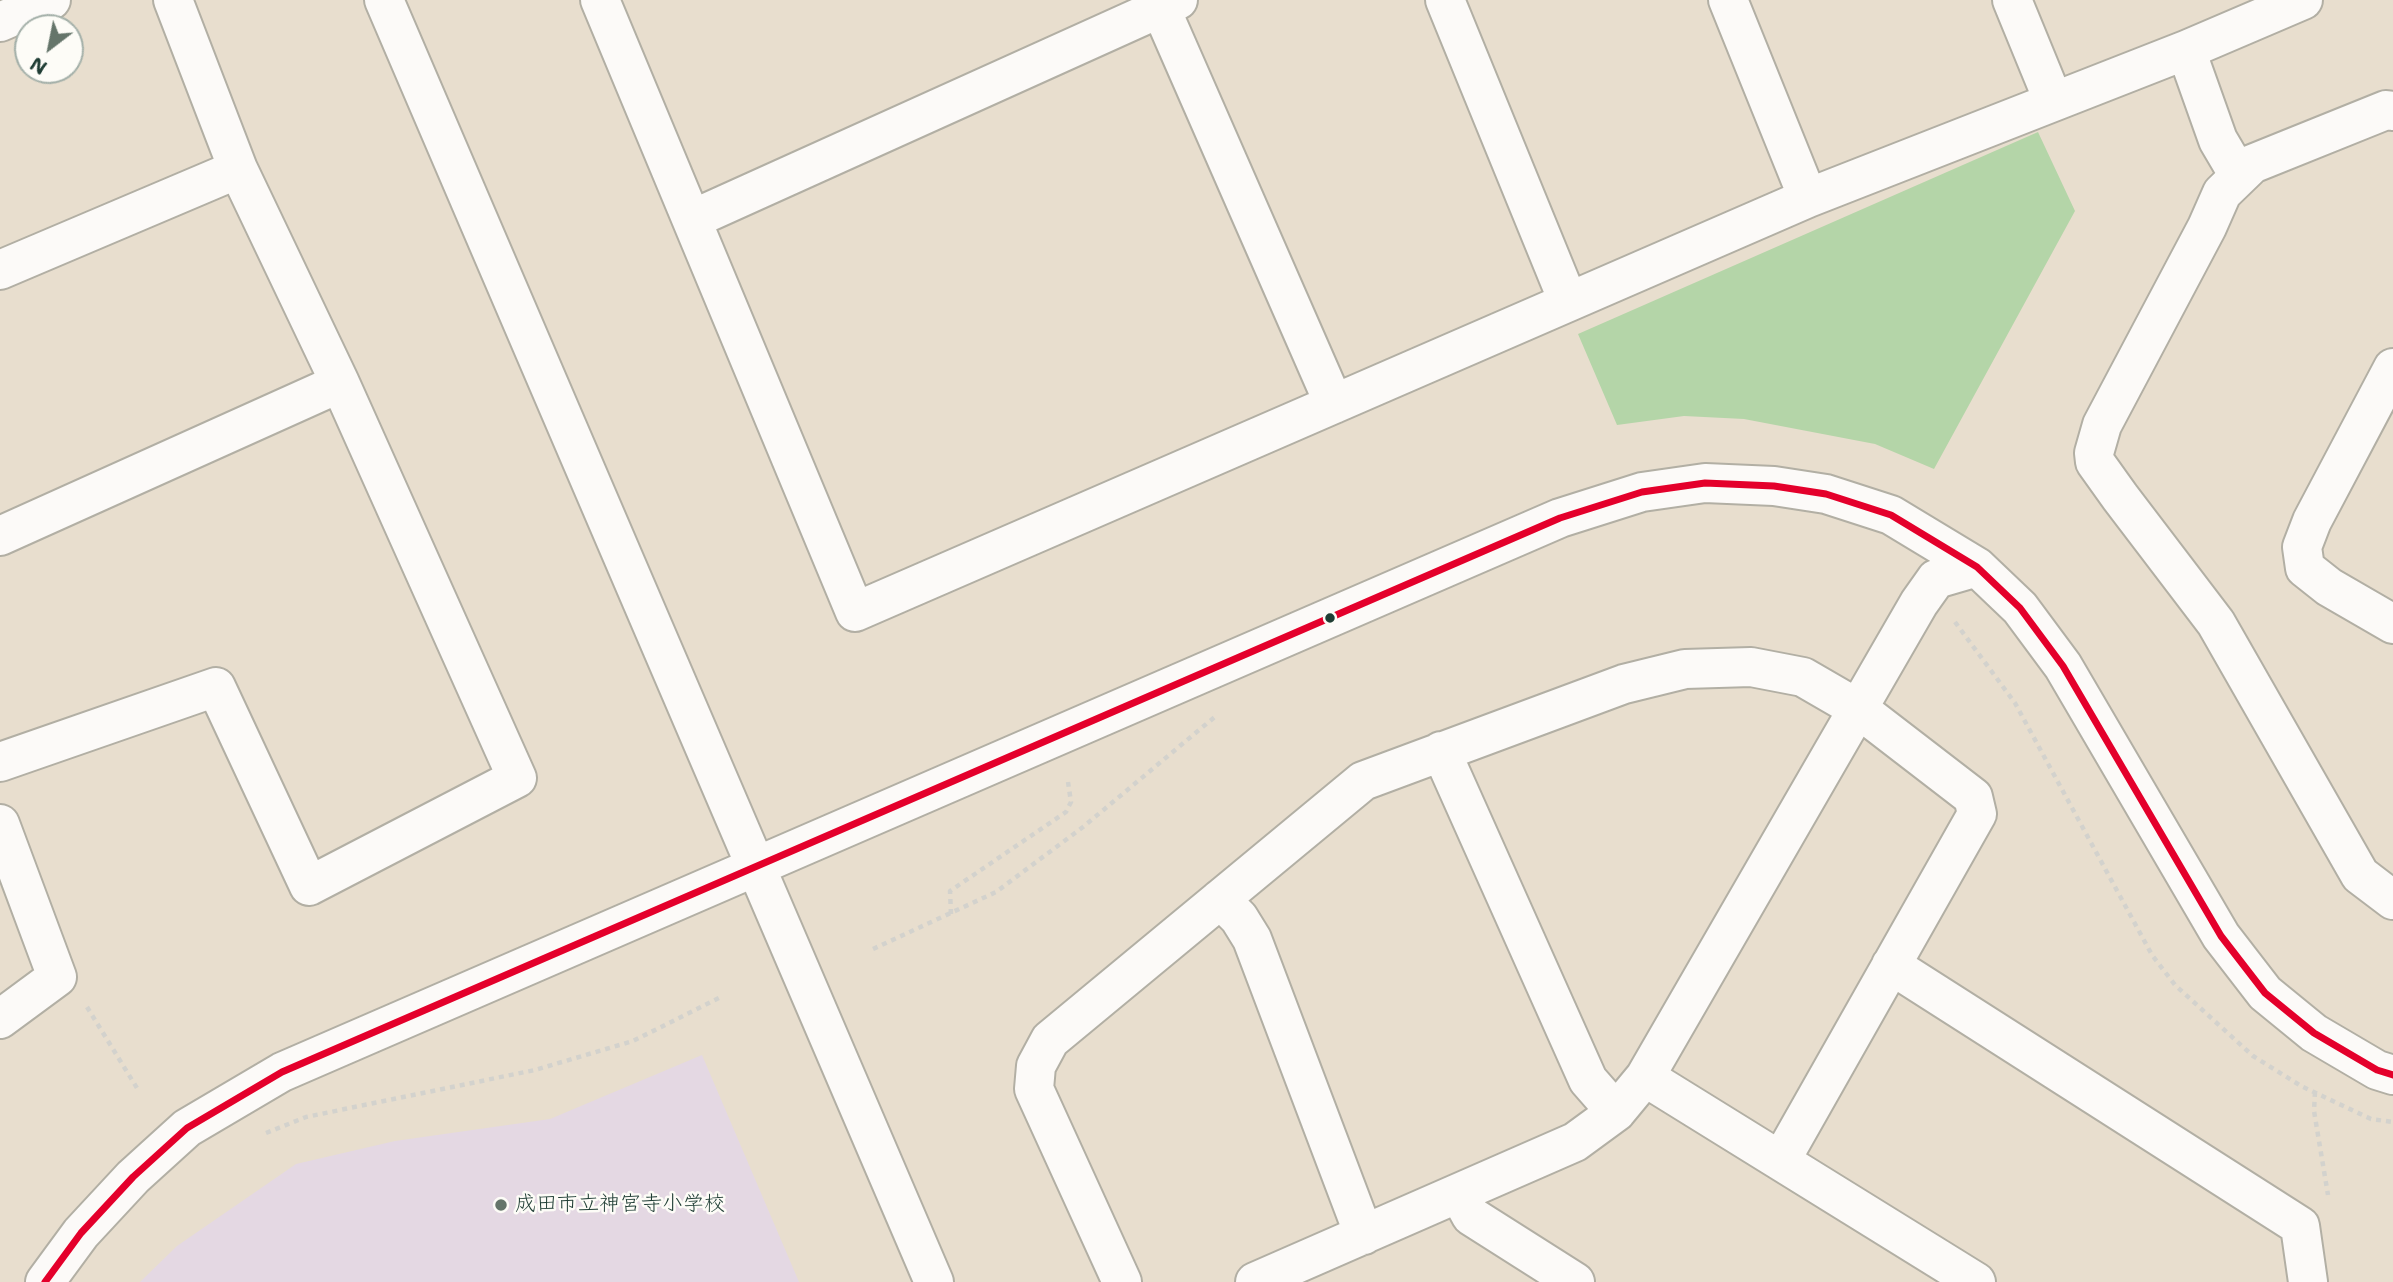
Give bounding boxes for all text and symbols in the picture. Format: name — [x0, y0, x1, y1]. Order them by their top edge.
north arrow — [14, 14, 84, 84]
text: N — [26, 51, 52, 80]
unlabelled marker — [1323, 611, 1337, 625]
place label: 成田市立神宮寺小学校 — [515, 1192, 725, 1218]
marker: 成田市立神宮寺小学校 — [493, 1197, 509, 1213]

